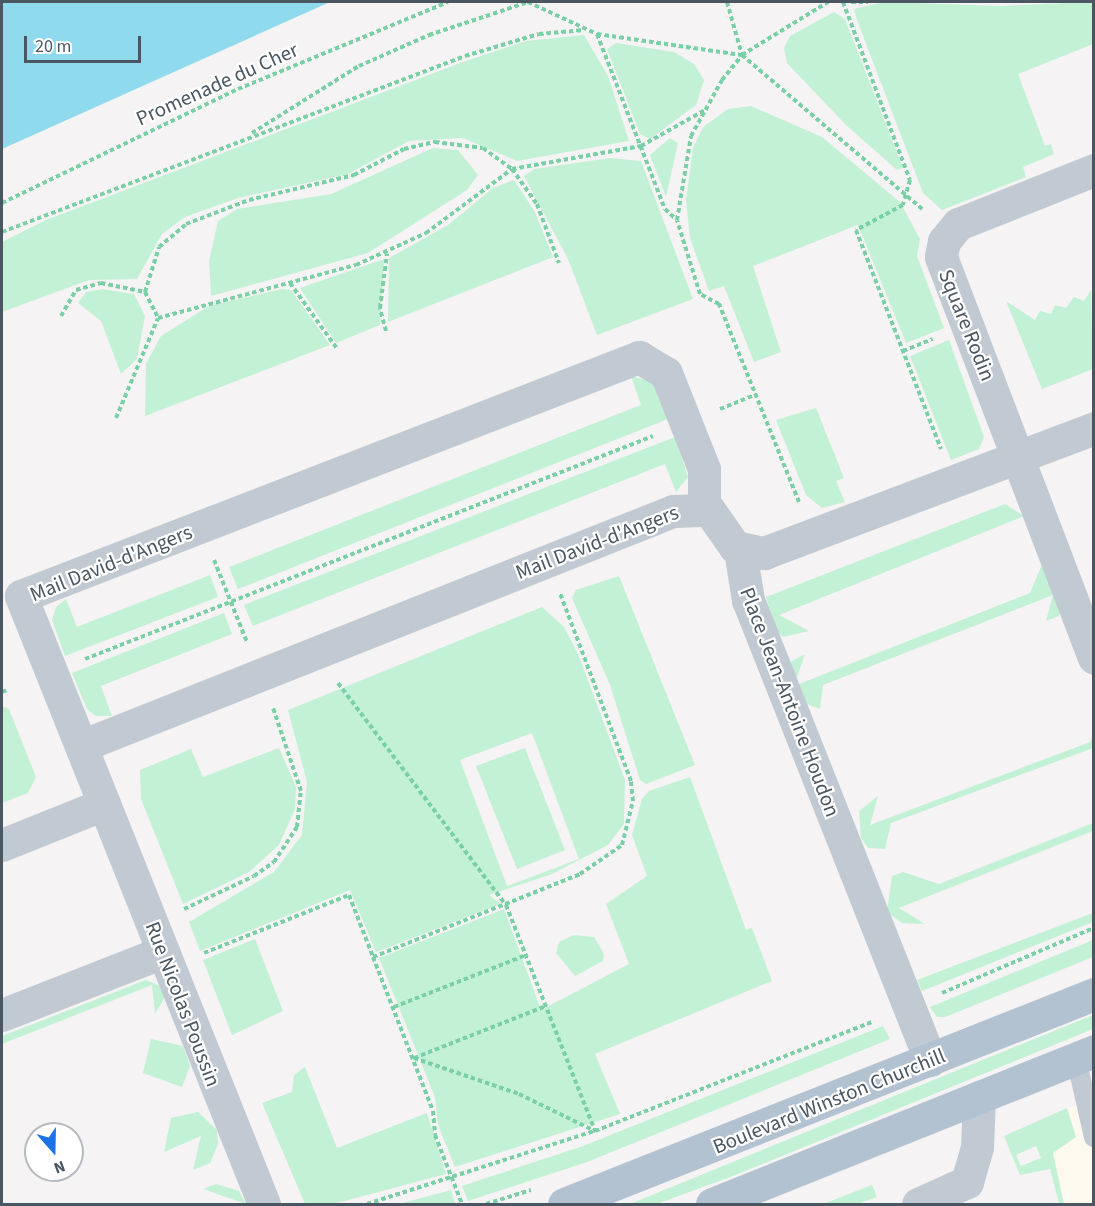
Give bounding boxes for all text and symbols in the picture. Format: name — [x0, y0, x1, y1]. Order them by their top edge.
scale bar — [27, 24, 144, 62]
text: 20 m — [35, 34, 71, 59]
street label: Promenade du Cher — [132, 37, 302, 131]
street label: Square Rodin — [933, 266, 1001, 384]
street label: Mail David-d'Angers — [512, 499, 682, 585]
street label: Mail David-d'Angers — [26, 519, 196, 607]
street label: Place Jean-Antoine Houdon — [735, 584, 845, 820]
street label: Rue Nicolas Poussin — [140, 918, 226, 1090]
street label: Boulevard Winston Churchill — [709, 1043, 949, 1159]
north arrow — [24, 1122, 84, 1182]
text: N — [51, 1155, 68, 1179]

